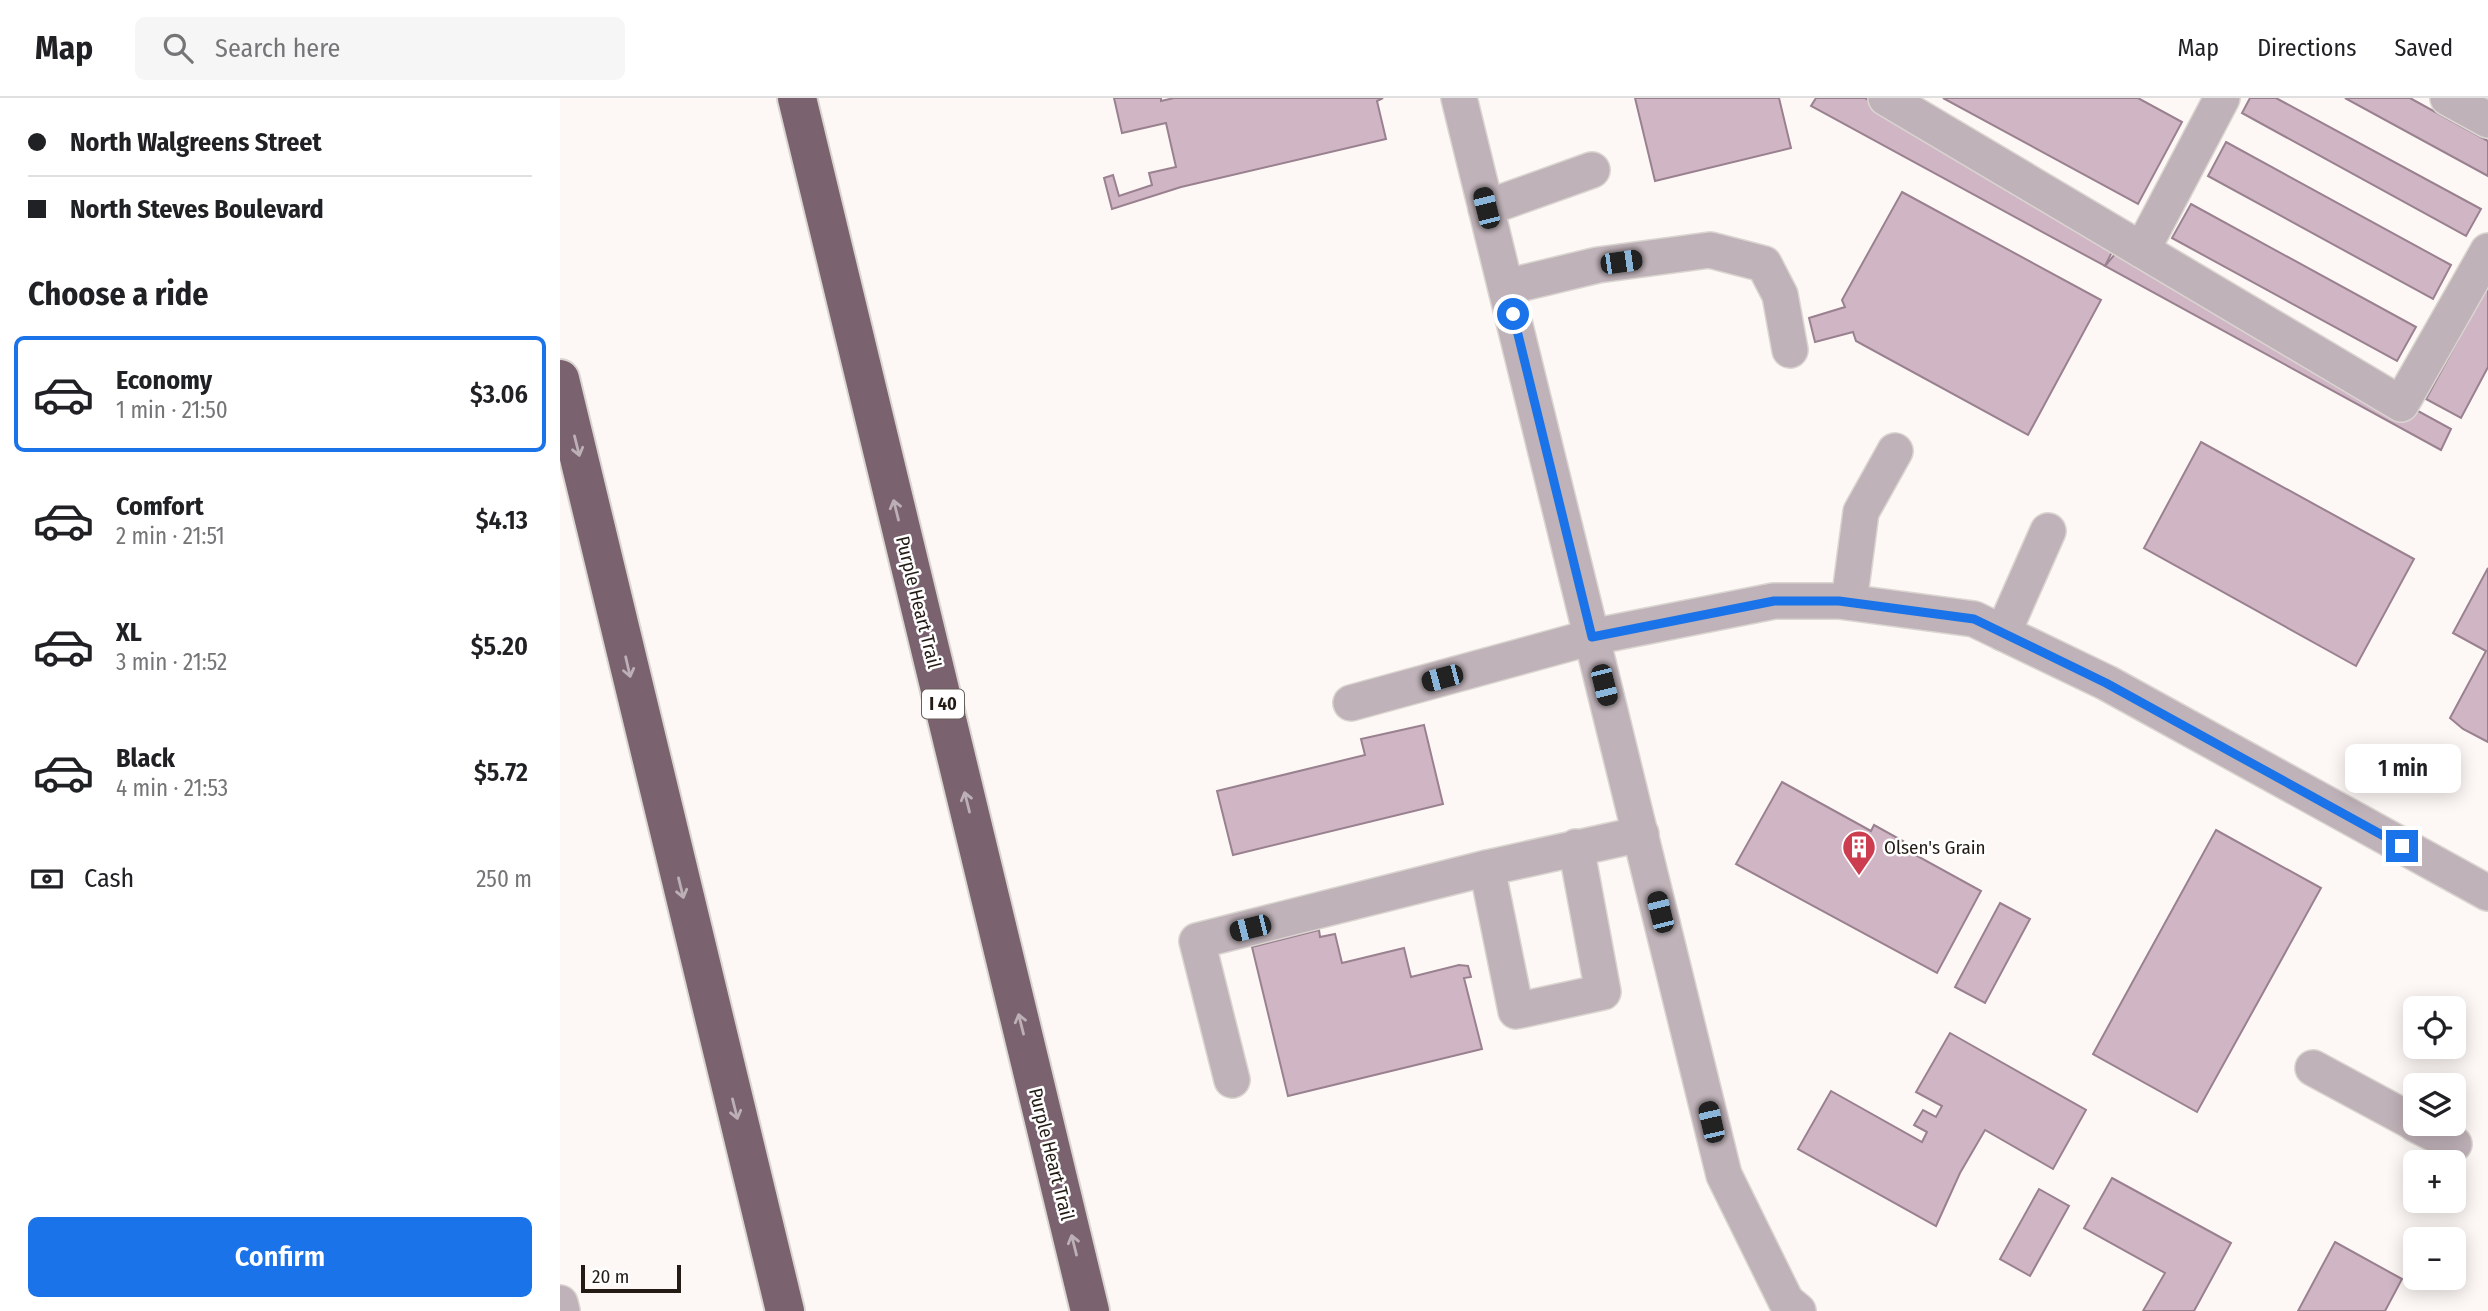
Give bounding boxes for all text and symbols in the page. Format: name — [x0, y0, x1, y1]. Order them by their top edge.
search box — [135, 17, 625, 80]
text: Map — [35, 28, 93, 68]
icon: search — [159, 29, 197, 67]
text: Search here — [215, 33, 340, 64]
text: Map — [2178, 34, 2219, 62]
text: Directions — [2257, 34, 2356, 62]
text: Saved — [2394, 34, 2453, 62]
text: North Walgreens Street — [70, 127, 322, 158]
car — [1471, 185, 1502, 231]
text: North Steves Boulevard — [70, 194, 324, 225]
car — [1599, 249, 1644, 275]
text: Choose a ride — [28, 275, 209, 313]
route start — [1497, 298, 1529, 330]
icon: car — [32, 363, 95, 426]
text: Economy — [116, 365, 212, 396]
text: $3.06 — [470, 379, 528, 410]
text: 1 min · 21:50 — [116, 396, 228, 424]
one-way arrow — [570, 434, 584, 457]
icon: car — [32, 489, 95, 552]
text: Comfort — [116, 491, 204, 522]
one-way arrow — [889, 499, 903, 522]
text: $4.13 — [476, 505, 528, 536]
text: 2 min · 21:51 — [116, 522, 225, 550]
street label: Purple Heart Trail — [891, 534, 946, 671]
icon: car — [32, 615, 95, 678]
text: XL — [116, 617, 142, 648]
text: $5.20 — [471, 631, 528, 662]
text: 3 min · 21:52 — [116, 648, 227, 676]
one-way arrow — [622, 655, 635, 678]
car — [1419, 662, 1466, 694]
car — [1589, 662, 1620, 708]
road number: I 40 — [922, 690, 964, 718]
icon: car — [32, 741, 95, 804]
text: Black — [116, 743, 175, 774]
callout: 1 min — [2344, 744, 2460, 794]
text: 1 min — [2378, 754, 2428, 782]
text: $5.72 — [474, 757, 528, 788]
text: 4 min · 21:53 — [116, 774, 228, 802]
one-way arrow — [960, 791, 973, 814]
building icon: Olsen's Grain — [1840, 828, 1878, 877]
route end — [2386, 830, 2418, 862]
place label: Olsen's Grain — [1884, 836, 1986, 859]
icon: cash — [28, 860, 66, 898]
text: Cash — [84, 863, 134, 894]
text: 250 m — [476, 865, 532, 893]
one-way arrow — [675, 877, 688, 899]
car — [1645, 889, 1676, 935]
car — [1228, 913, 1273, 943]
map controls — [2403, 996, 2466, 1290]
button: locate — [2403, 996, 2466, 1059]
one-way arrow — [1013, 1013, 1026, 1035]
button: layers — [2403, 1073, 2466, 1136]
street label: Purple Heart Trail — [1024, 1086, 1079, 1223]
one-way arrow — [729, 1097, 742, 1120]
car — [1697, 1099, 1726, 1145]
button: + — [2403, 1150, 2466, 1213]
button: Confirm — [28, 1217, 532, 1297]
button: − — [2403, 1227, 2466, 1290]
one-way arrow — [1067, 1234, 1080, 1257]
scale bar — [581, 1262, 681, 1294]
text: 20 m — [592, 1265, 629, 1288]

